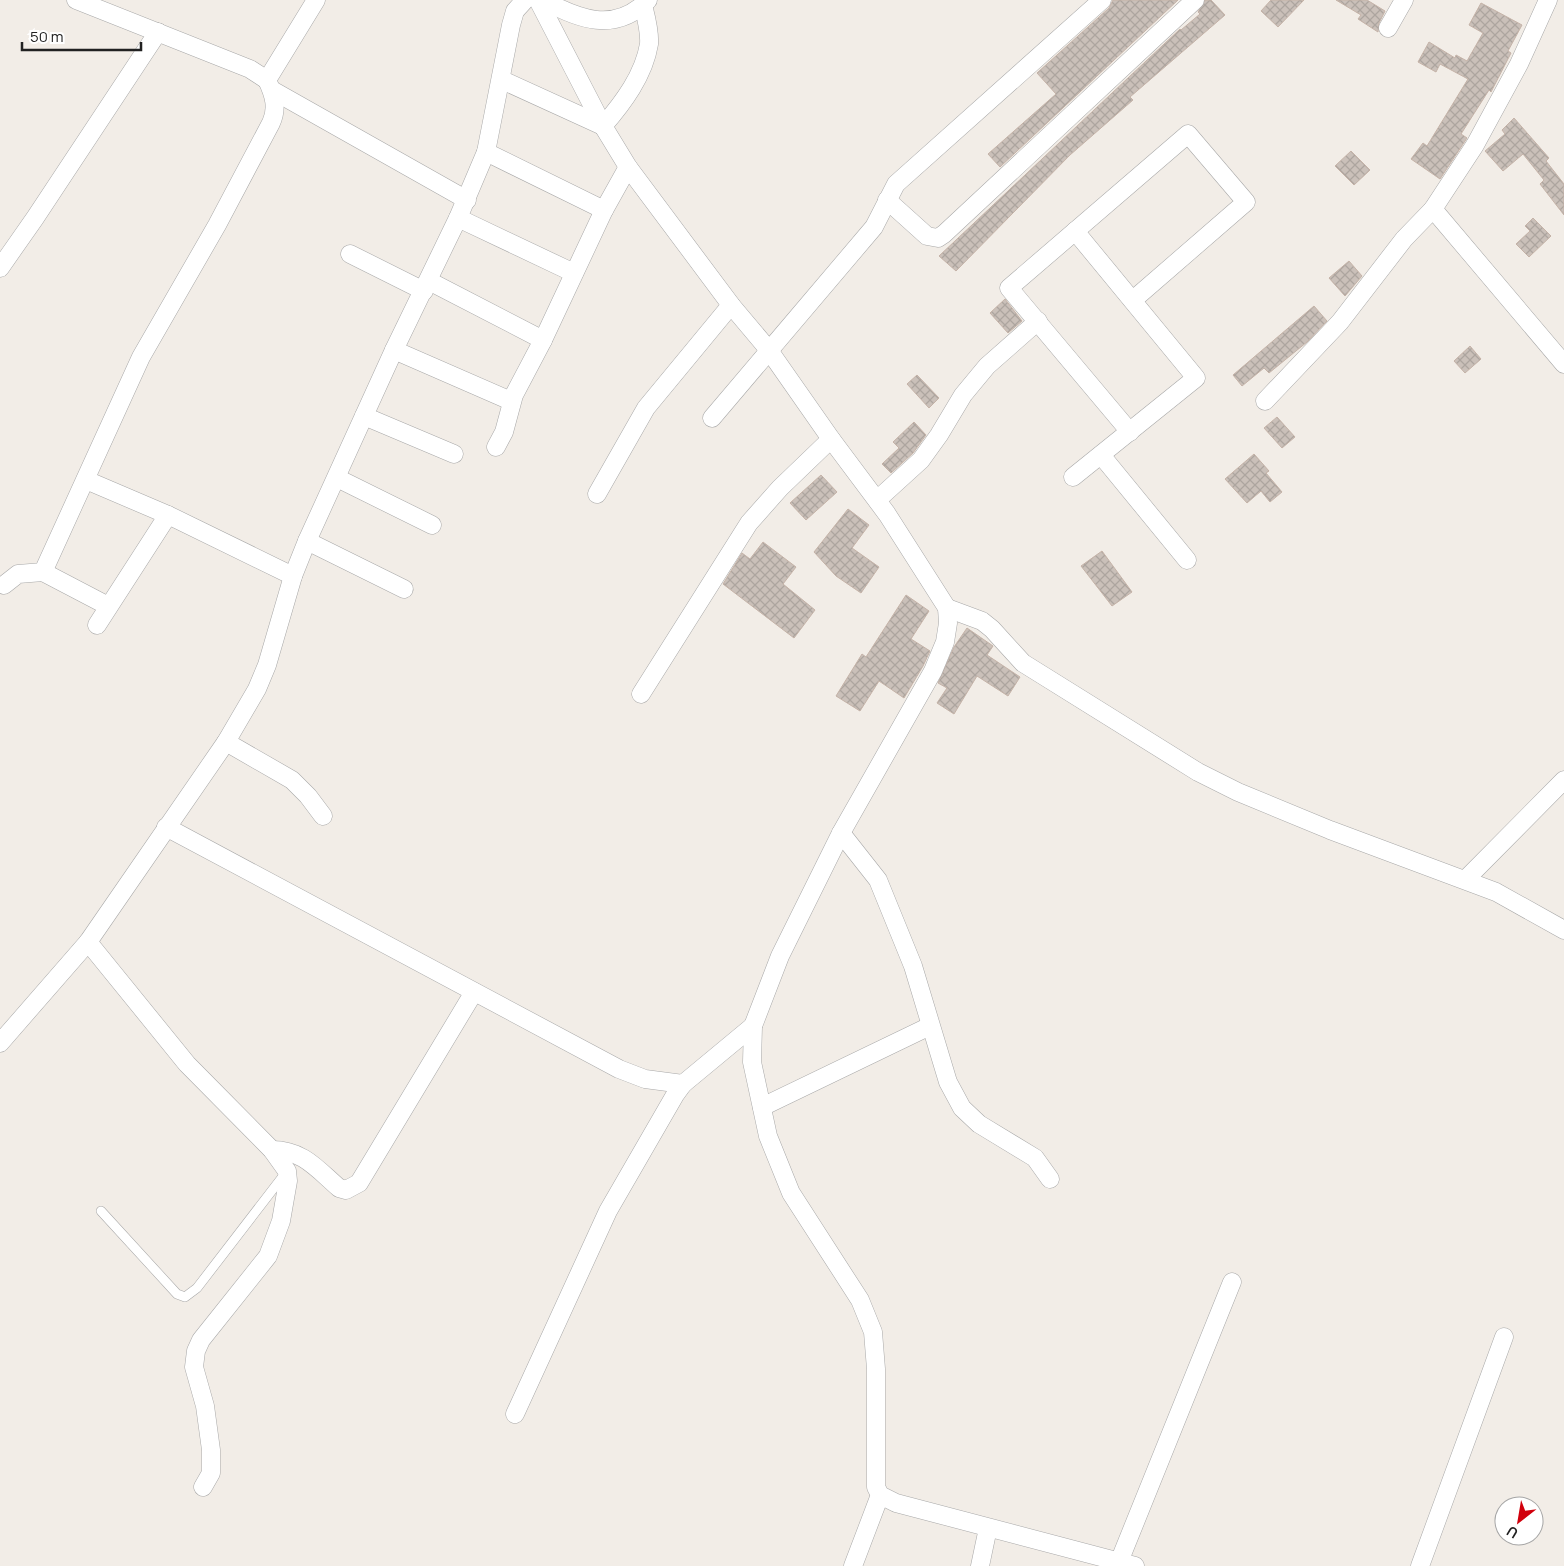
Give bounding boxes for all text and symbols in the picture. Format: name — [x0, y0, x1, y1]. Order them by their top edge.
scale bar — [22, 20, 141, 52]
text: 50 m — [30, 26, 64, 47]
north arrow — [1494, 1496, 1544, 1546]
text: U — [1503, 1522, 1521, 1543]

